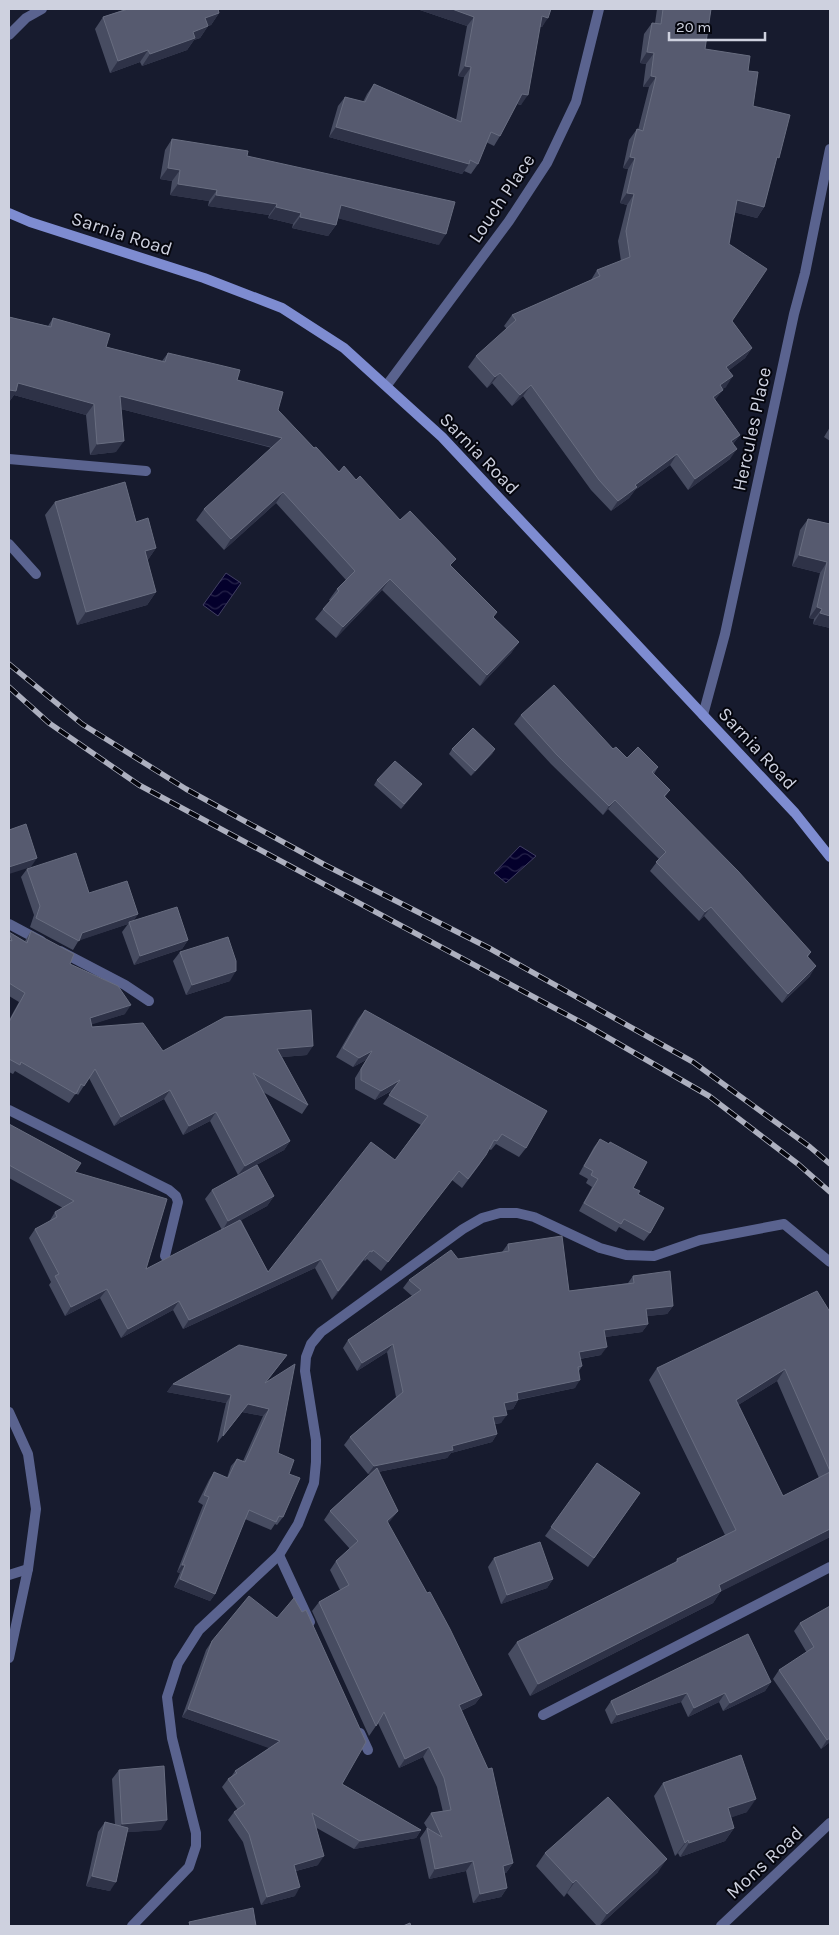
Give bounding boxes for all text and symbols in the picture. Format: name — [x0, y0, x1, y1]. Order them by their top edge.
scale bar — [669, 10, 765, 42]
text: 20 m — [676, 18, 711, 36]
street label: Louch Place — [464, 150, 540, 247]
street label: Sarnia Road — [69, 207, 175, 261]
street label: Hercules Place — [728, 365, 776, 493]
street label: Sarnia Road — [435, 408, 524, 499]
street label: Sarnia Road — [714, 703, 801, 794]
street label: Mons Road — [722, 1822, 807, 1904]

